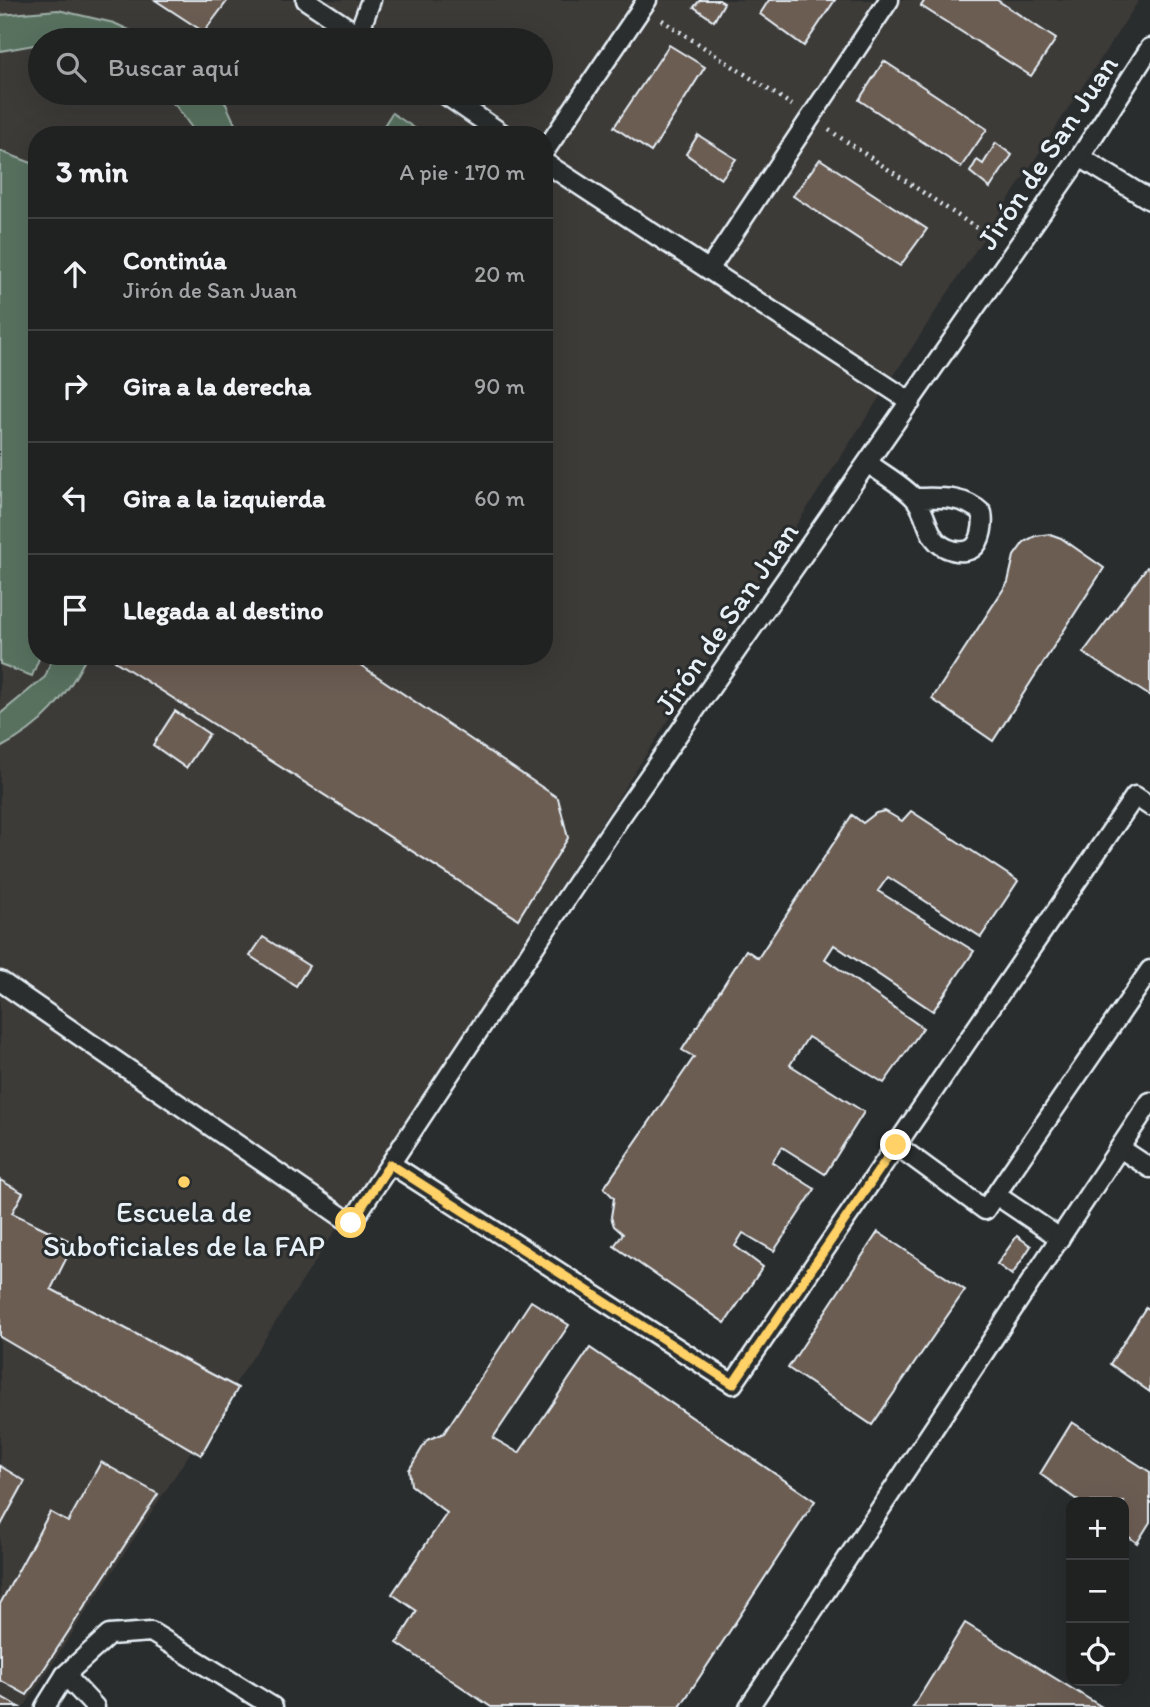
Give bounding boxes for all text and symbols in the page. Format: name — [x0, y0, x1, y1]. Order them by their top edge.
search box — [28, 28, 553, 105]
icon: search — [52, 48, 90, 86]
street label: Jirón de San Juan — [968, 48, 1126, 256]
text: Buscar aquí — [108, 51, 239, 83]
text: 3 min — [56, 153, 128, 190]
text: A pie · 170 m — [399, 158, 525, 186]
text: Continúa — [123, 244, 227, 276]
icon: ahead — [56, 255, 94, 293]
text: 20 m — [474, 260, 525, 288]
text: Jirón de San Juan — [123, 276, 297, 304]
icon: right — [56, 367, 94, 405]
text: Gira a la derecha — [123, 370, 311, 402]
text: 90 m — [474, 372, 525, 400]
icon: left — [56, 479, 94, 517]
text: Gira a la izquierda — [123, 482, 326, 514]
text: 60 m — [474, 484, 525, 512]
street label: Jirón de San Juan — [646, 514, 806, 722]
icon: arrive — [56, 591, 94, 629]
text: Llegada al destino — [123, 594, 324, 626]
route end — [880, 1129, 911, 1160]
marker: Escuela de Suboficiales de la FAP — [176, 1174, 192, 1190]
place label: Escuela de Suboficiales de la FAP — [43, 1193, 325, 1264]
route start — [335, 1207, 366, 1238]
map controls — [1066, 1497, 1129, 1686]
button: + — [1066, 1497, 1129, 1560]
button: − — [1066, 1560, 1129, 1623]
button: locate — [1066, 1623, 1129, 1686]

